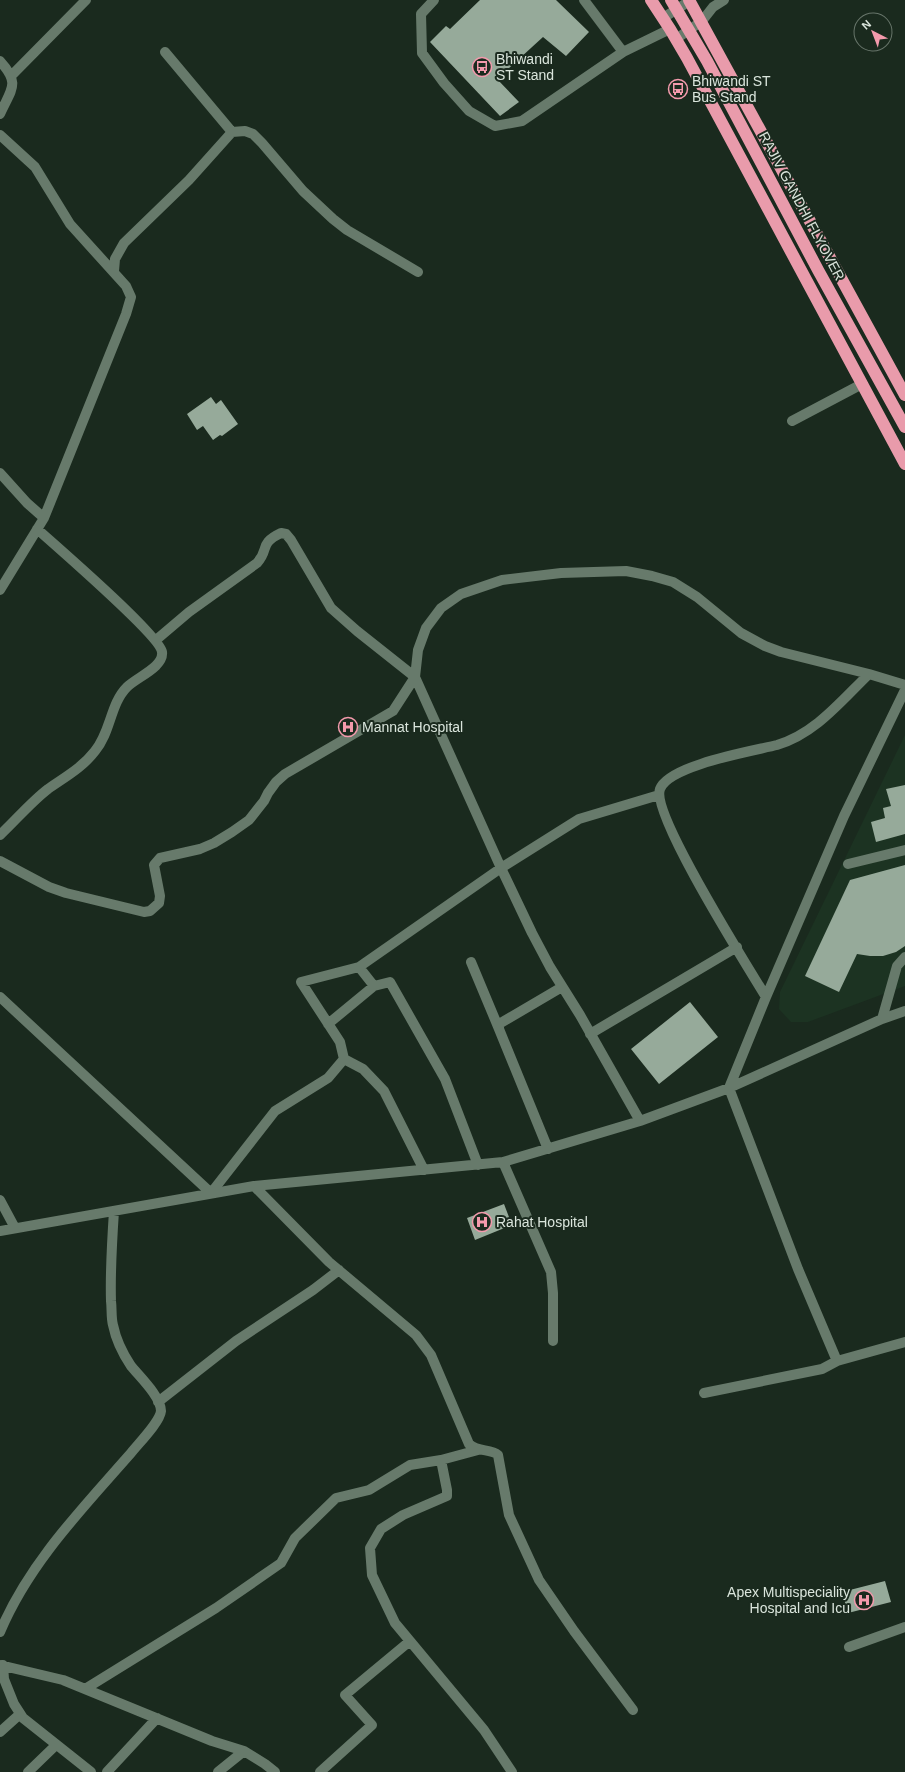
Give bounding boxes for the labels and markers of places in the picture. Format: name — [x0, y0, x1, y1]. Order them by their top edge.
place label: Bhiwandi ST Stand — [496, 51, 554, 83]
bus stop icon: Bhiwandi ST Stand — [471, 56, 493, 78]
place label: Bhiwandi ST Bus Stand — [692, 73, 771, 105]
bus stop icon: Bhiwandi ST Bus Stand — [667, 78, 689, 100]
hospital icon: Mannat Hospital — [337, 716, 359, 738]
place label: Mannat Hospital — [362, 719, 463, 735]
hospital icon: Rahat Hospital — [471, 1211, 493, 1233]
place label: Rahat Hospital — [496, 1214, 588, 1230]
place label: Apex Multispeciality Hospital and Icu — [727, 1584, 850, 1616]
hospital icon: Apex Multispeciality Hospital and Icu — [853, 1589, 875, 1611]

